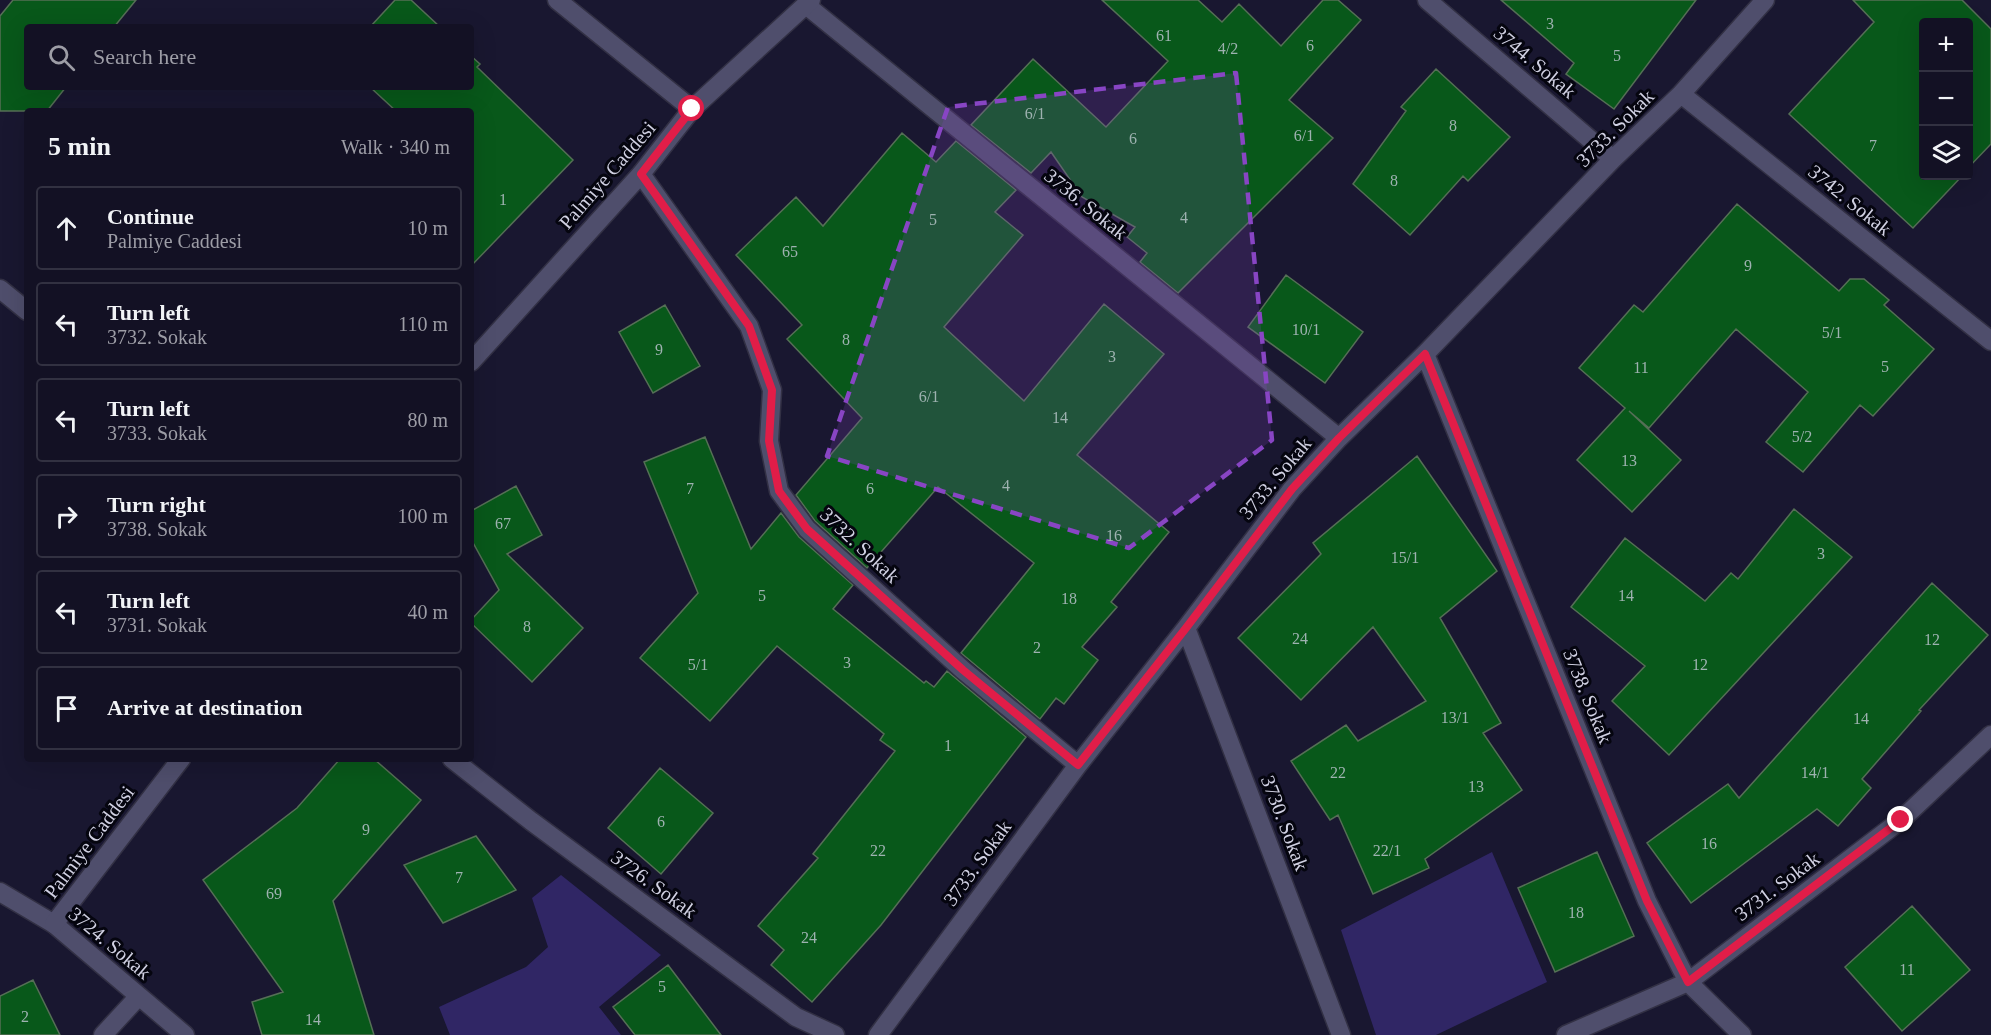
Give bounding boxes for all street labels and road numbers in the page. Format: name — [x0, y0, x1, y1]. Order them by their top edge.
street label: 3744. Sokak — [1490, 21, 1580, 103]
street label: 3733. Sokak — [1572, 85, 1658, 171]
street label: Palmiye Caddesi — [554, 117, 661, 234]
street label: 3742. Sokak — [1804, 160, 1896, 240]
street label: 3736. Sokak — [1040, 164, 1132, 244]
street label: 3733. Sokak — [1234, 433, 1316, 523]
street label: 3732. Sokak — [816, 503, 904, 587]
street label: 3738. Sokak — [1559, 646, 1617, 746]
street label: 3730. Sokak — [1257, 772, 1313, 874]
street label: Palmiye Caddesi — [40, 781, 139, 903]
street label: 3733. Sokak — [939, 816, 1015, 910]
street label: 3726. Sokak — [607, 846, 701, 922]
street label: 3731. Sokak — [1730, 847, 1824, 925]
street label: 3724. Sokak — [65, 902, 155, 984]

